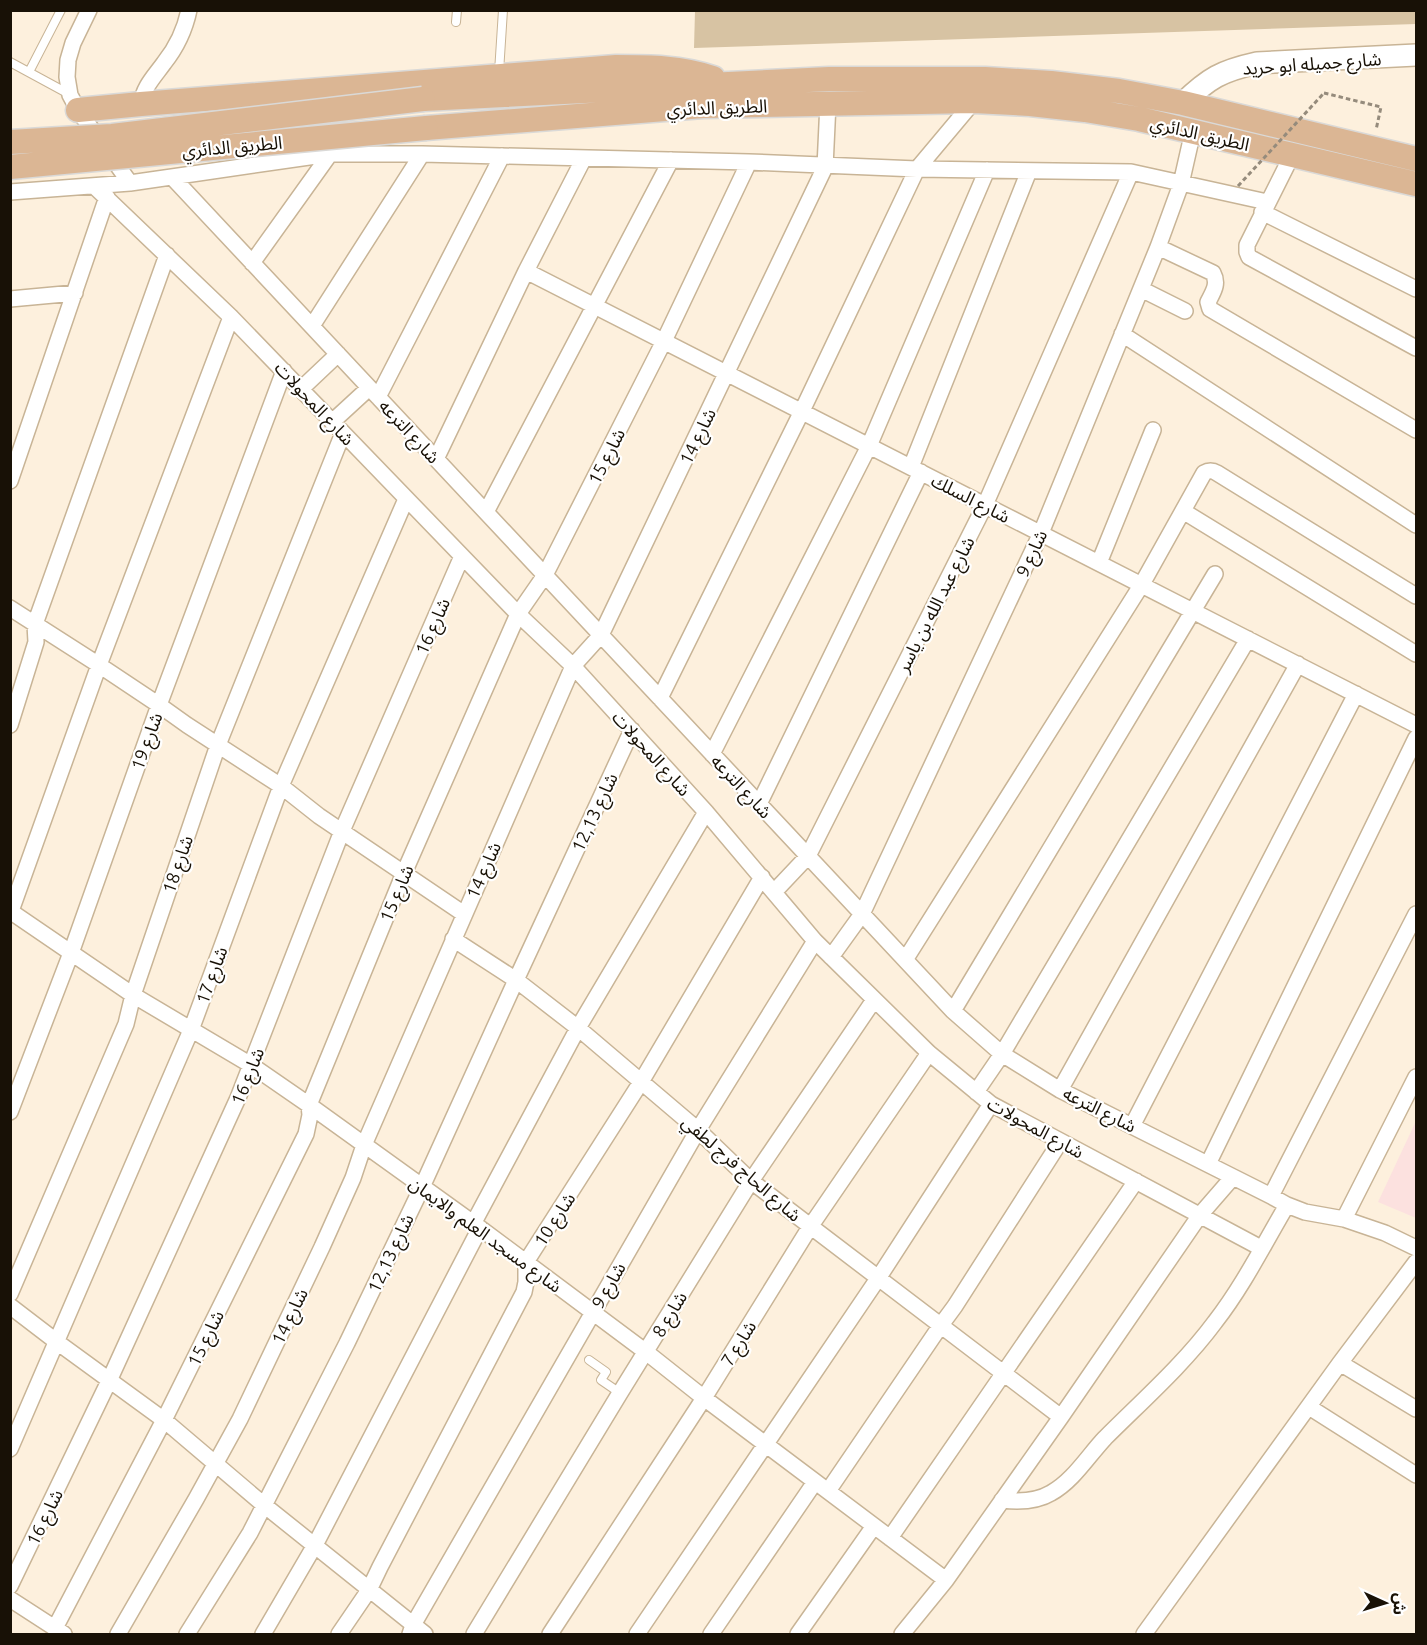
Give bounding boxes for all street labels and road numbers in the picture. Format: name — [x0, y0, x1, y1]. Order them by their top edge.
street label: شارع جميله ابو حريد — [1242, 48, 1382, 83]
street label: الطريق الدائري — [666, 95, 768, 123]
street label: الطريق الدائري — [1148, 112, 1251, 158]
street label: الطريق الدائري — [181, 132, 283, 165]
street label: شارع المحولات — [268, 357, 359, 452]
street label: شارع الترعه — [372, 395, 444, 470]
street label: شارع 14 — [675, 405, 724, 469]
street label: شارع 15 — [584, 425, 633, 489]
street label: شارع السلك — [926, 470, 1014, 531]
street label: شارع 9 — [1012, 526, 1055, 582]
street label: شارع عبد الله بن ياسر — [892, 533, 982, 678]
street label: شارع 16 — [411, 595, 458, 659]
street label: شارع المحولات — [605, 707, 695, 803]
street label: شارع 19 — [126, 710, 170, 774]
street label: شارع الترعه — [704, 750, 776, 825]
street label: شارع 12,13 — [567, 770, 625, 857]
street label: شارع 18 — [158, 833, 201, 897]
street label: شارع 14 — [462, 839, 509, 903]
street label: شارع 15 — [375, 862, 421, 926]
street label: شارع 17 — [191, 944, 235, 1008]
street label: شارع 16 — [227, 1045, 272, 1109]
street label: شارع الترعه — [1058, 1082, 1140, 1140]
street label: شارع المحولات — [982, 1092, 1088, 1166]
street label: شارع الحاج فرج لطفي — [675, 1111, 806, 1229]
street label: شارع مسجد العلم والايمان — [403, 1172, 566, 1300]
street label: شارع 10 — [529, 1189, 583, 1252]
street label: شارع 12,13 — [363, 1211, 421, 1298]
street label: شارع 9 — [587, 1259, 633, 1314]
street label: شارع 14 — [267, 1285, 316, 1349]
street label: شارع 8 — [648, 1288, 695, 1343]
street label: شارع 15 — [183, 1307, 232, 1371]
street label: شارع 7 — [716, 1317, 764, 1372]
street label: شارع 16 — [22, 1486, 71, 1550]

